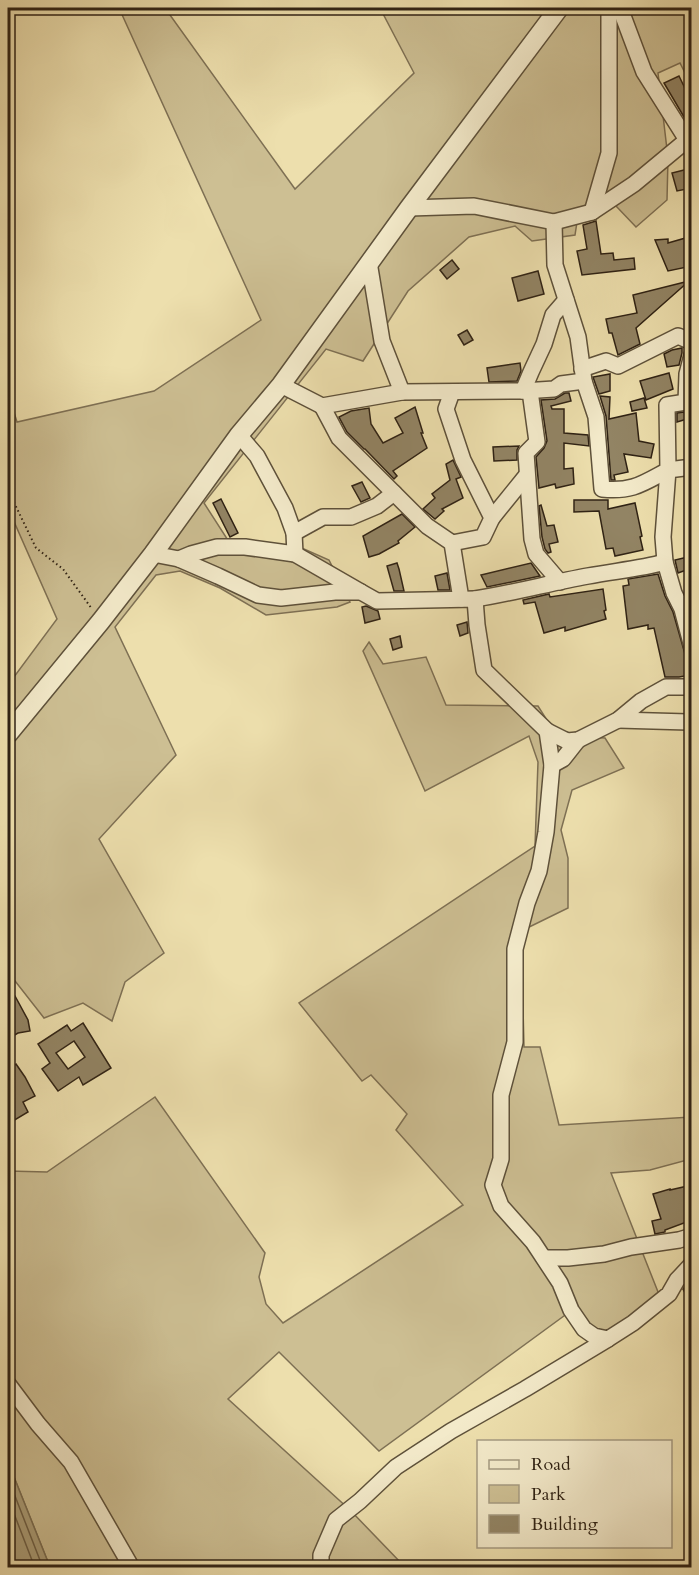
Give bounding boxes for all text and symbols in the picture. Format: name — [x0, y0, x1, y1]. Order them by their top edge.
legend — [477, 1440, 672, 1548]
text: Road — [531, 1452, 571, 1477]
text: Park — [531, 1482, 566, 1507]
text: Building — [531, 1512, 599, 1537]

